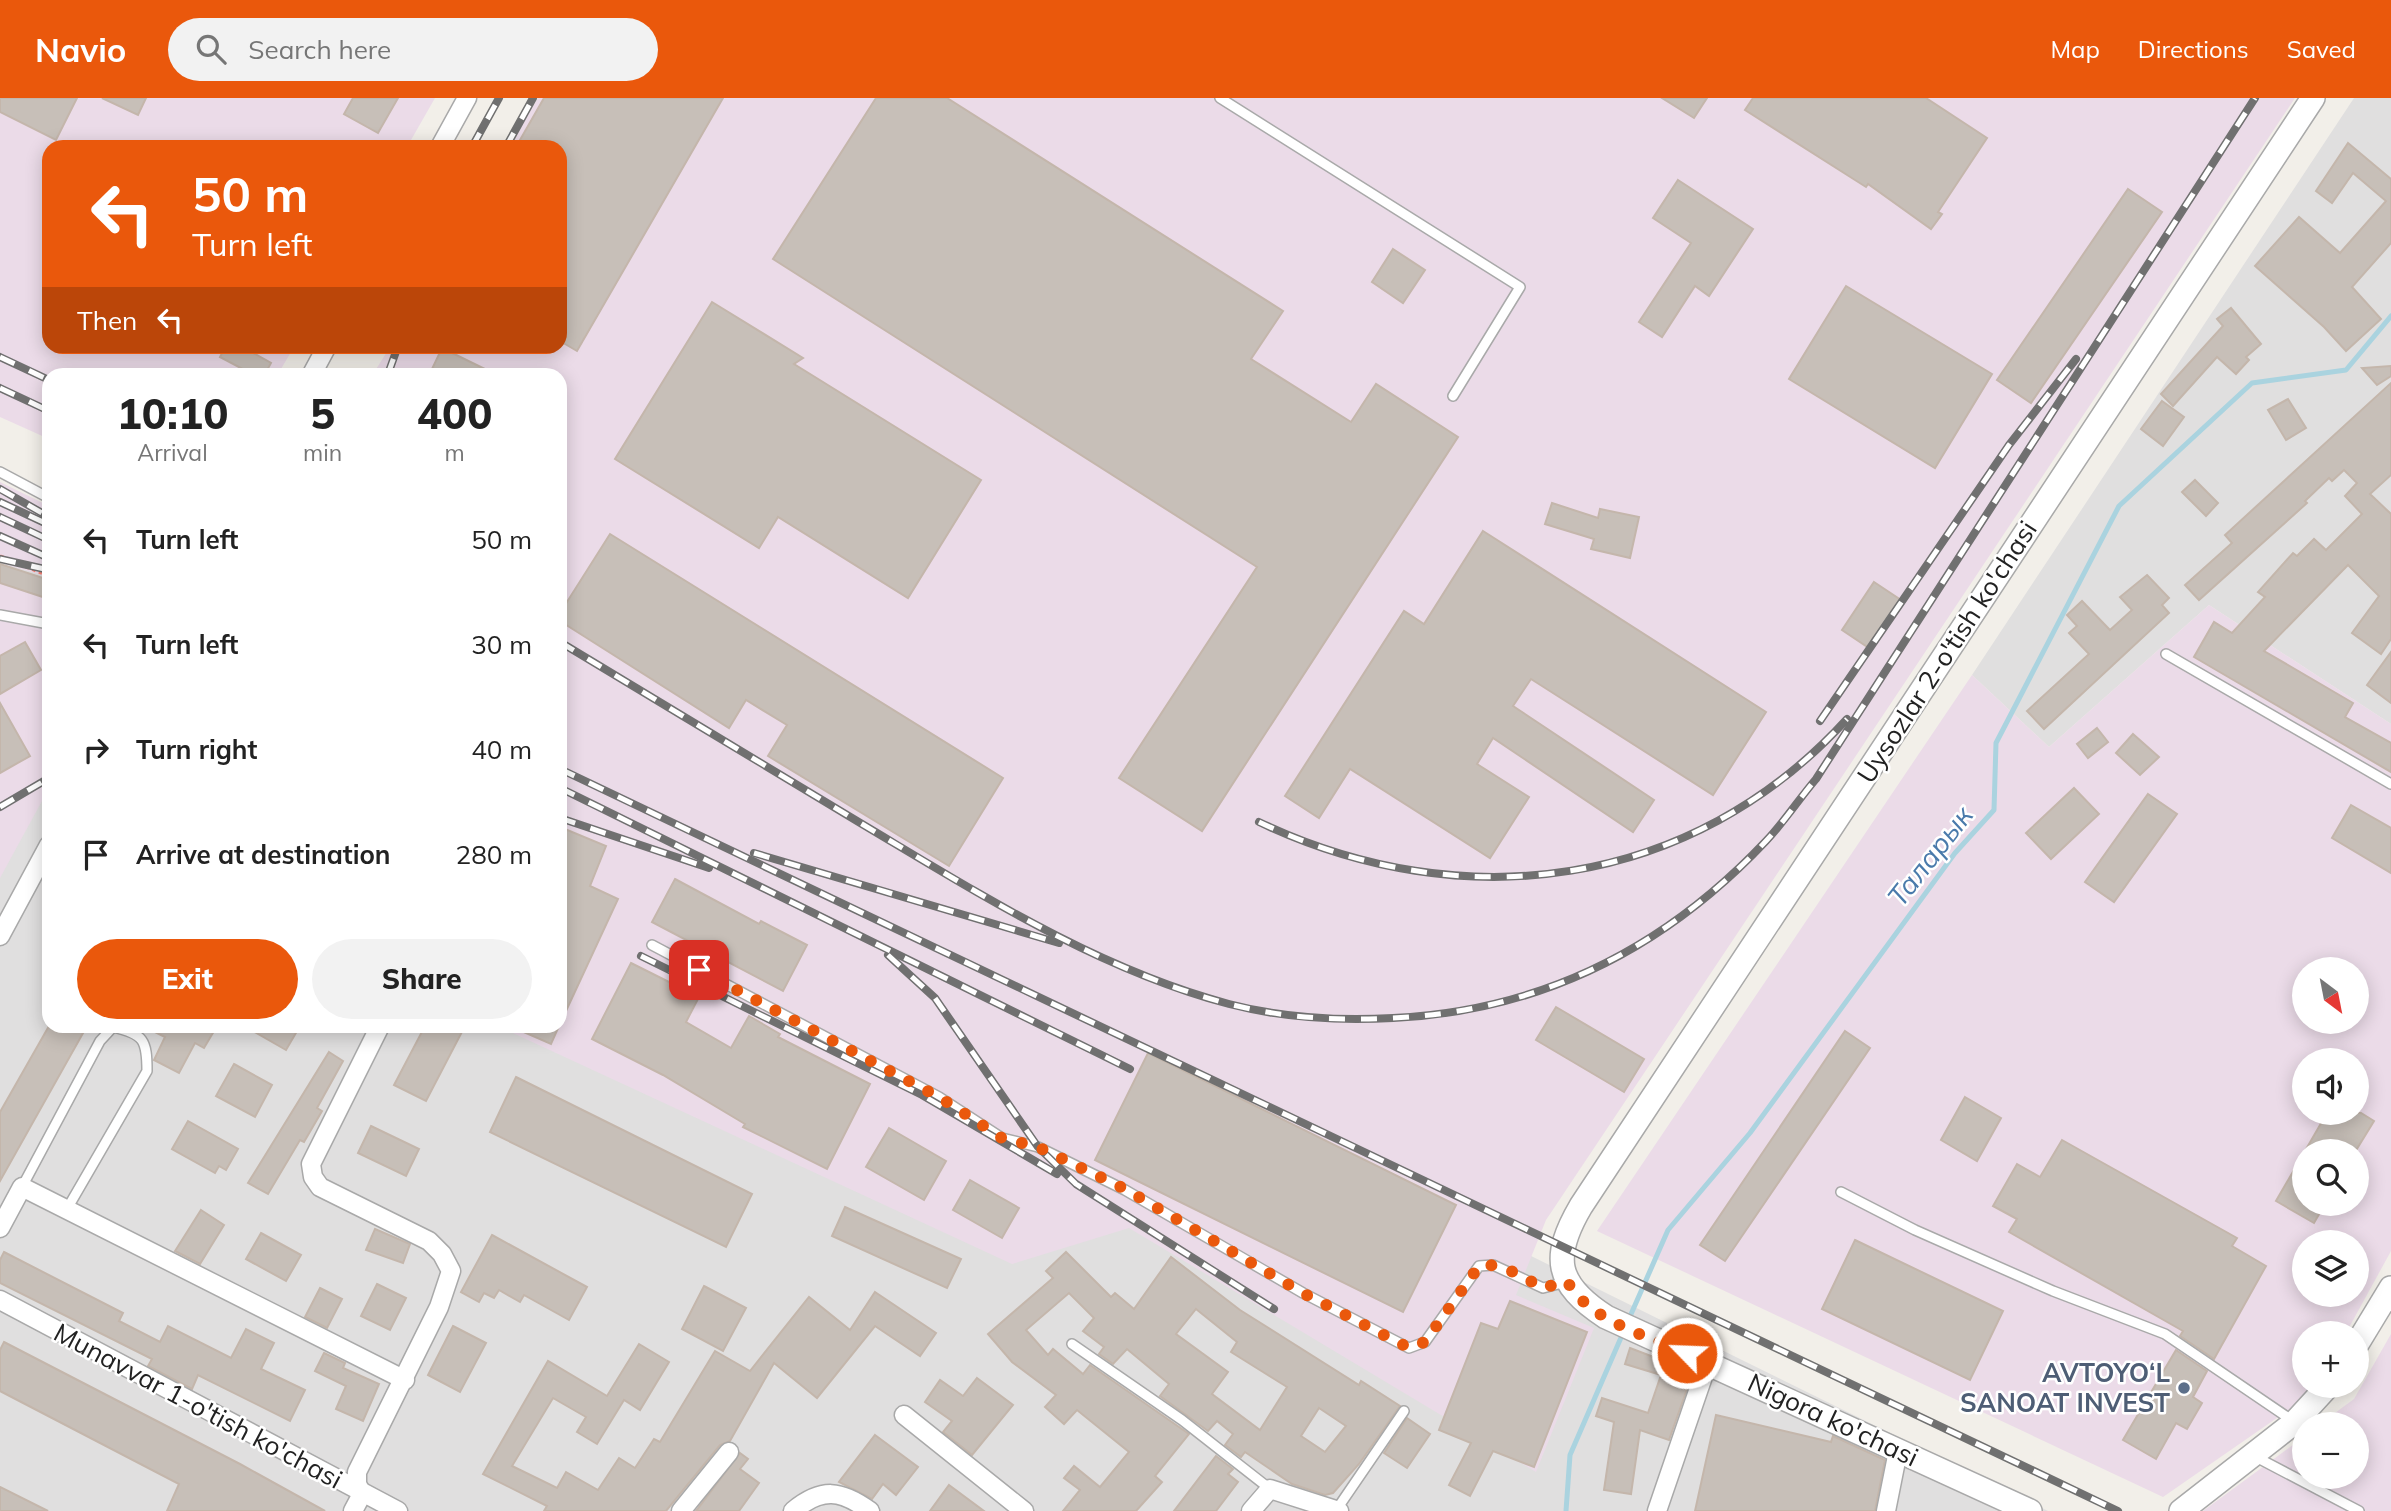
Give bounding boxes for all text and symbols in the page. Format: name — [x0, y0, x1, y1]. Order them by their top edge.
search box — [168, 18, 658, 81]
text: Navio — [35, 29, 126, 70]
icon: search — [192, 30, 230, 68]
text: Search here — [248, 33, 391, 66]
text: Map — [2050, 34, 2100, 64]
text: Directions — [2138, 34, 2249, 64]
text: Saved — [2287, 34, 2356, 64]
text: 50 m — [192, 163, 308, 224]
icon: left — [77, 168, 168, 259]
text: Turn left — [192, 224, 312, 264]
icon: left — [151, 301, 189, 339]
text: Then — [77, 304, 137, 337]
text: 10:10 — [117, 387, 228, 440]
text: 5 — [310, 387, 335, 440]
text: 400 — [417, 387, 492, 440]
text: Arrival — [137, 438, 208, 467]
text: min — [303, 438, 342, 467]
text: m — [444, 438, 465, 467]
street label: Uysozlar 2-o'tish ko'chasi — [1849, 514, 2044, 789]
icon: left — [77, 521, 115, 559]
text: Turn left — [136, 523, 238, 556]
text: 50 m — [471, 523, 532, 556]
icon: left — [77, 626, 115, 664]
text: Turn left — [136, 628, 238, 661]
text: 30 m — [471, 628, 532, 661]
icon: right — [77, 731, 115, 769]
text: Turn right — [136, 733, 257, 766]
text: 40 m — [471, 733, 532, 766]
water label: Таларык — [1879, 798, 1980, 913]
icon: arrive — [77, 836, 115, 874]
text: Arrive at destination — [136, 838, 391, 871]
text: 280 m — [456, 838, 532, 871]
button: Exit — [77, 939, 298, 1019]
button: Share — [312, 939, 532, 1019]
pin — [669, 940, 729, 1000]
icon: arrive — [680, 951, 718, 989]
north arrow — [2292, 957, 2370, 1034]
map controls — [2292, 957, 2369, 1489]
button: sound — [2292, 1048, 2369, 1125]
button: search — [2292, 1139, 2369, 1216]
button: layers — [2292, 1230, 2369, 1307]
street label: Munavvar 1-o'tish ko'chasi — [48, 1315, 348, 1496]
position arrow — [1650, 1316, 1724, 1390]
button: + — [2292, 1321, 2369, 1398]
place label: AVTOYO‘L SANOAT INVEST — [1960, 1356, 2170, 1419]
street label: Nigora ko'chasi — [1743, 1366, 1924, 1473]
marker: AVTOYO‘L SANOAT INVEST — [2176, 1380, 2192, 1396]
button: − — [2292, 1412, 2369, 1489]

